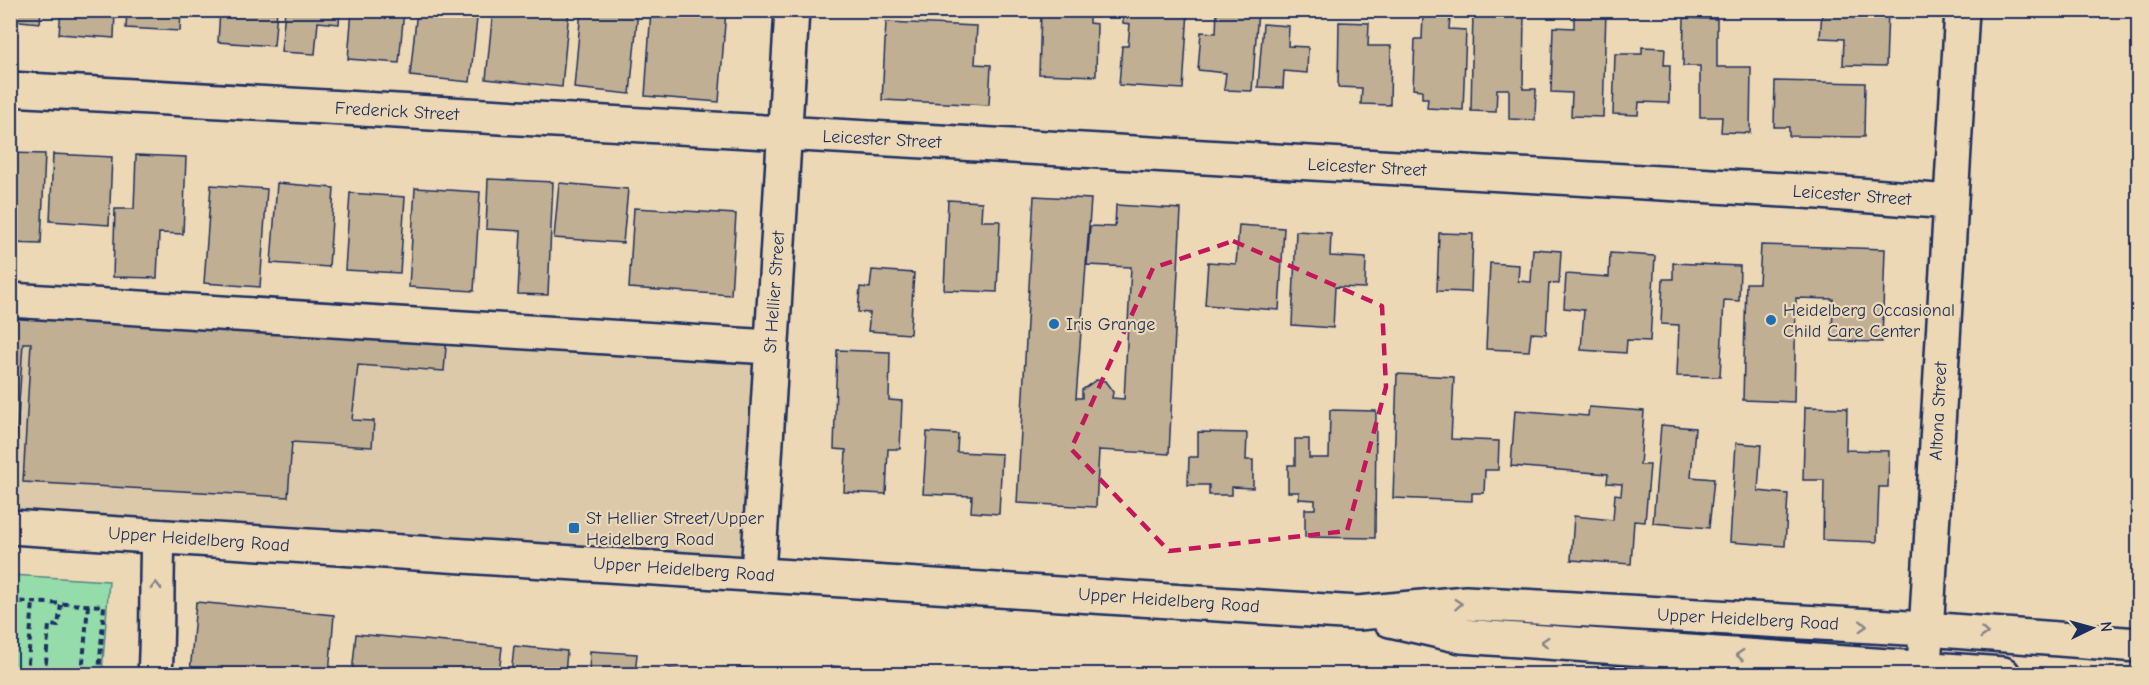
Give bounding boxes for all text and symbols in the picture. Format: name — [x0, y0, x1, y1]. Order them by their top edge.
street label: Frederick Street — [334, 98, 461, 125]
street label: Leicester Street — [822, 126, 943, 153]
street label: Leicester Street — [1307, 154, 1428, 181]
street label: Leicester Street — [1792, 181, 1913, 210]
street label: St Hellier Street — [760, 229, 789, 354]
place label: Heidelberg Occasional Child Care Center — [1783, 300, 1955, 342]
marker: Heidelberg Occasional Child Care Center — [1764, 313, 1778, 327]
place label: Iris Grange — [1066, 314, 1155, 335]
marker: Iris Grange — [1047, 317, 1061, 331]
street label: Altona Street — [1925, 360, 1952, 461]
place label: St Hellier Street/Upper Heidelberg Road — [586, 508, 765, 550]
marker: St Hellier Street/Upper Heidelberg Road — [567, 521, 581, 535]
street label: Upper Heidelberg Road — [107, 523, 290, 556]
street label: Upper Heidelberg Road — [592, 553, 775, 586]
one-way arrow — [150, 582, 162, 591]
street label: Upper Heidelberg Road — [1077, 584, 1260, 617]
one-way arrow — [1454, 598, 1463, 611]
north arrow — [2062, 598, 2122, 658]
street label: Upper Heidelberg Road — [1657, 604, 1839, 635]
one-way arrow — [1858, 619, 1867, 632]
text: N — [2097, 621, 2115, 633]
one-way arrow — [1980, 626, 1989, 639]
one-way arrow — [1541, 635, 1550, 648]
one-way arrow — [1735, 649, 1744, 662]

